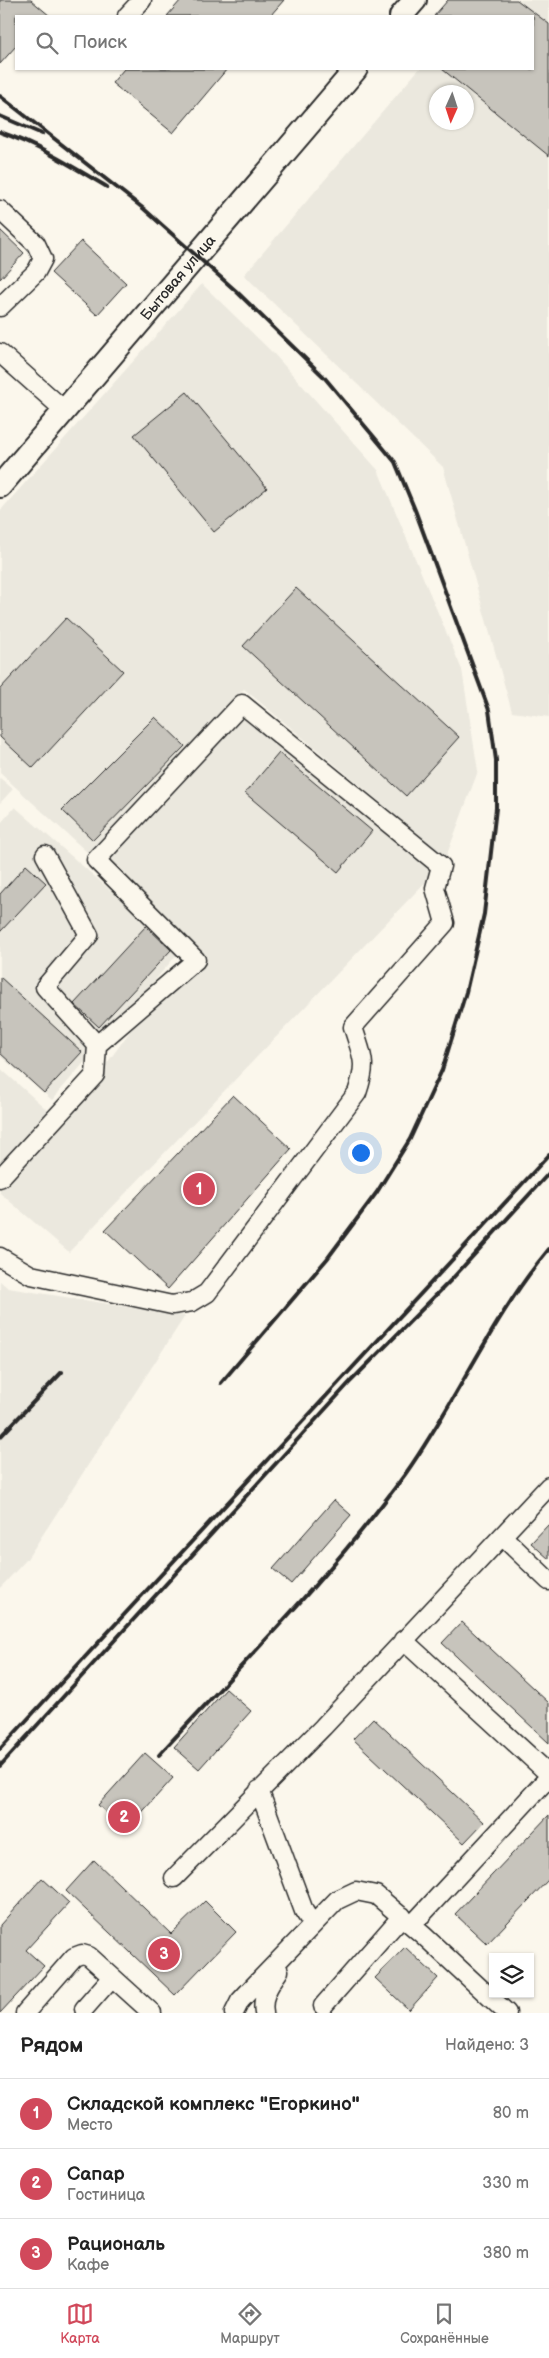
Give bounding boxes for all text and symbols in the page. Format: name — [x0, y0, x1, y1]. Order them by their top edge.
search box — [15, 15, 534, 70]
icon: search — [33, 29, 61, 57]
text: Поиск — [73, 31, 127, 54]
north arrow — [429, 85, 474, 130]
street label: Бытовая улица — [137, 231, 220, 325]
your location — [348, 1140, 374, 1166]
pin: 1 — [183, 1170, 215, 1208]
pin: 2 — [108, 1798, 140, 1836]
pin: 3 — [148, 1935, 180, 1973]
map controls — [489, 1953, 534, 1998]
button: layers — [489, 1953, 534, 1998]
text: Рядом — [20, 2033, 83, 2058]
text: Найдено: 3 — [445, 2036, 529, 2055]
text: Складской комплекс "Егоркино" — [67, 2093, 360, 2116]
text: 1 — [33, 2104, 39, 2123]
text: 80 m — [493, 2104, 529, 2123]
text: Место — [67, 2116, 113, 2135]
text: Сапар — [67, 2163, 125, 2186]
text: 2 — [31, 2174, 41, 2193]
text: 330 m — [482, 2174, 529, 2193]
text: Гостиница — [67, 2186, 145, 2205]
text: Рациональ — [67, 2233, 165, 2256]
text: 3 — [31, 2244, 41, 2263]
text: 380 m — [483, 2244, 529, 2263]
text: Кафе — [67, 2256, 109, 2275]
tab: Карта — [60, 2300, 100, 2347]
tab: Маршрут — [220, 2300, 280, 2347]
tab: Сохранённые — [400, 2300, 489, 2347]

